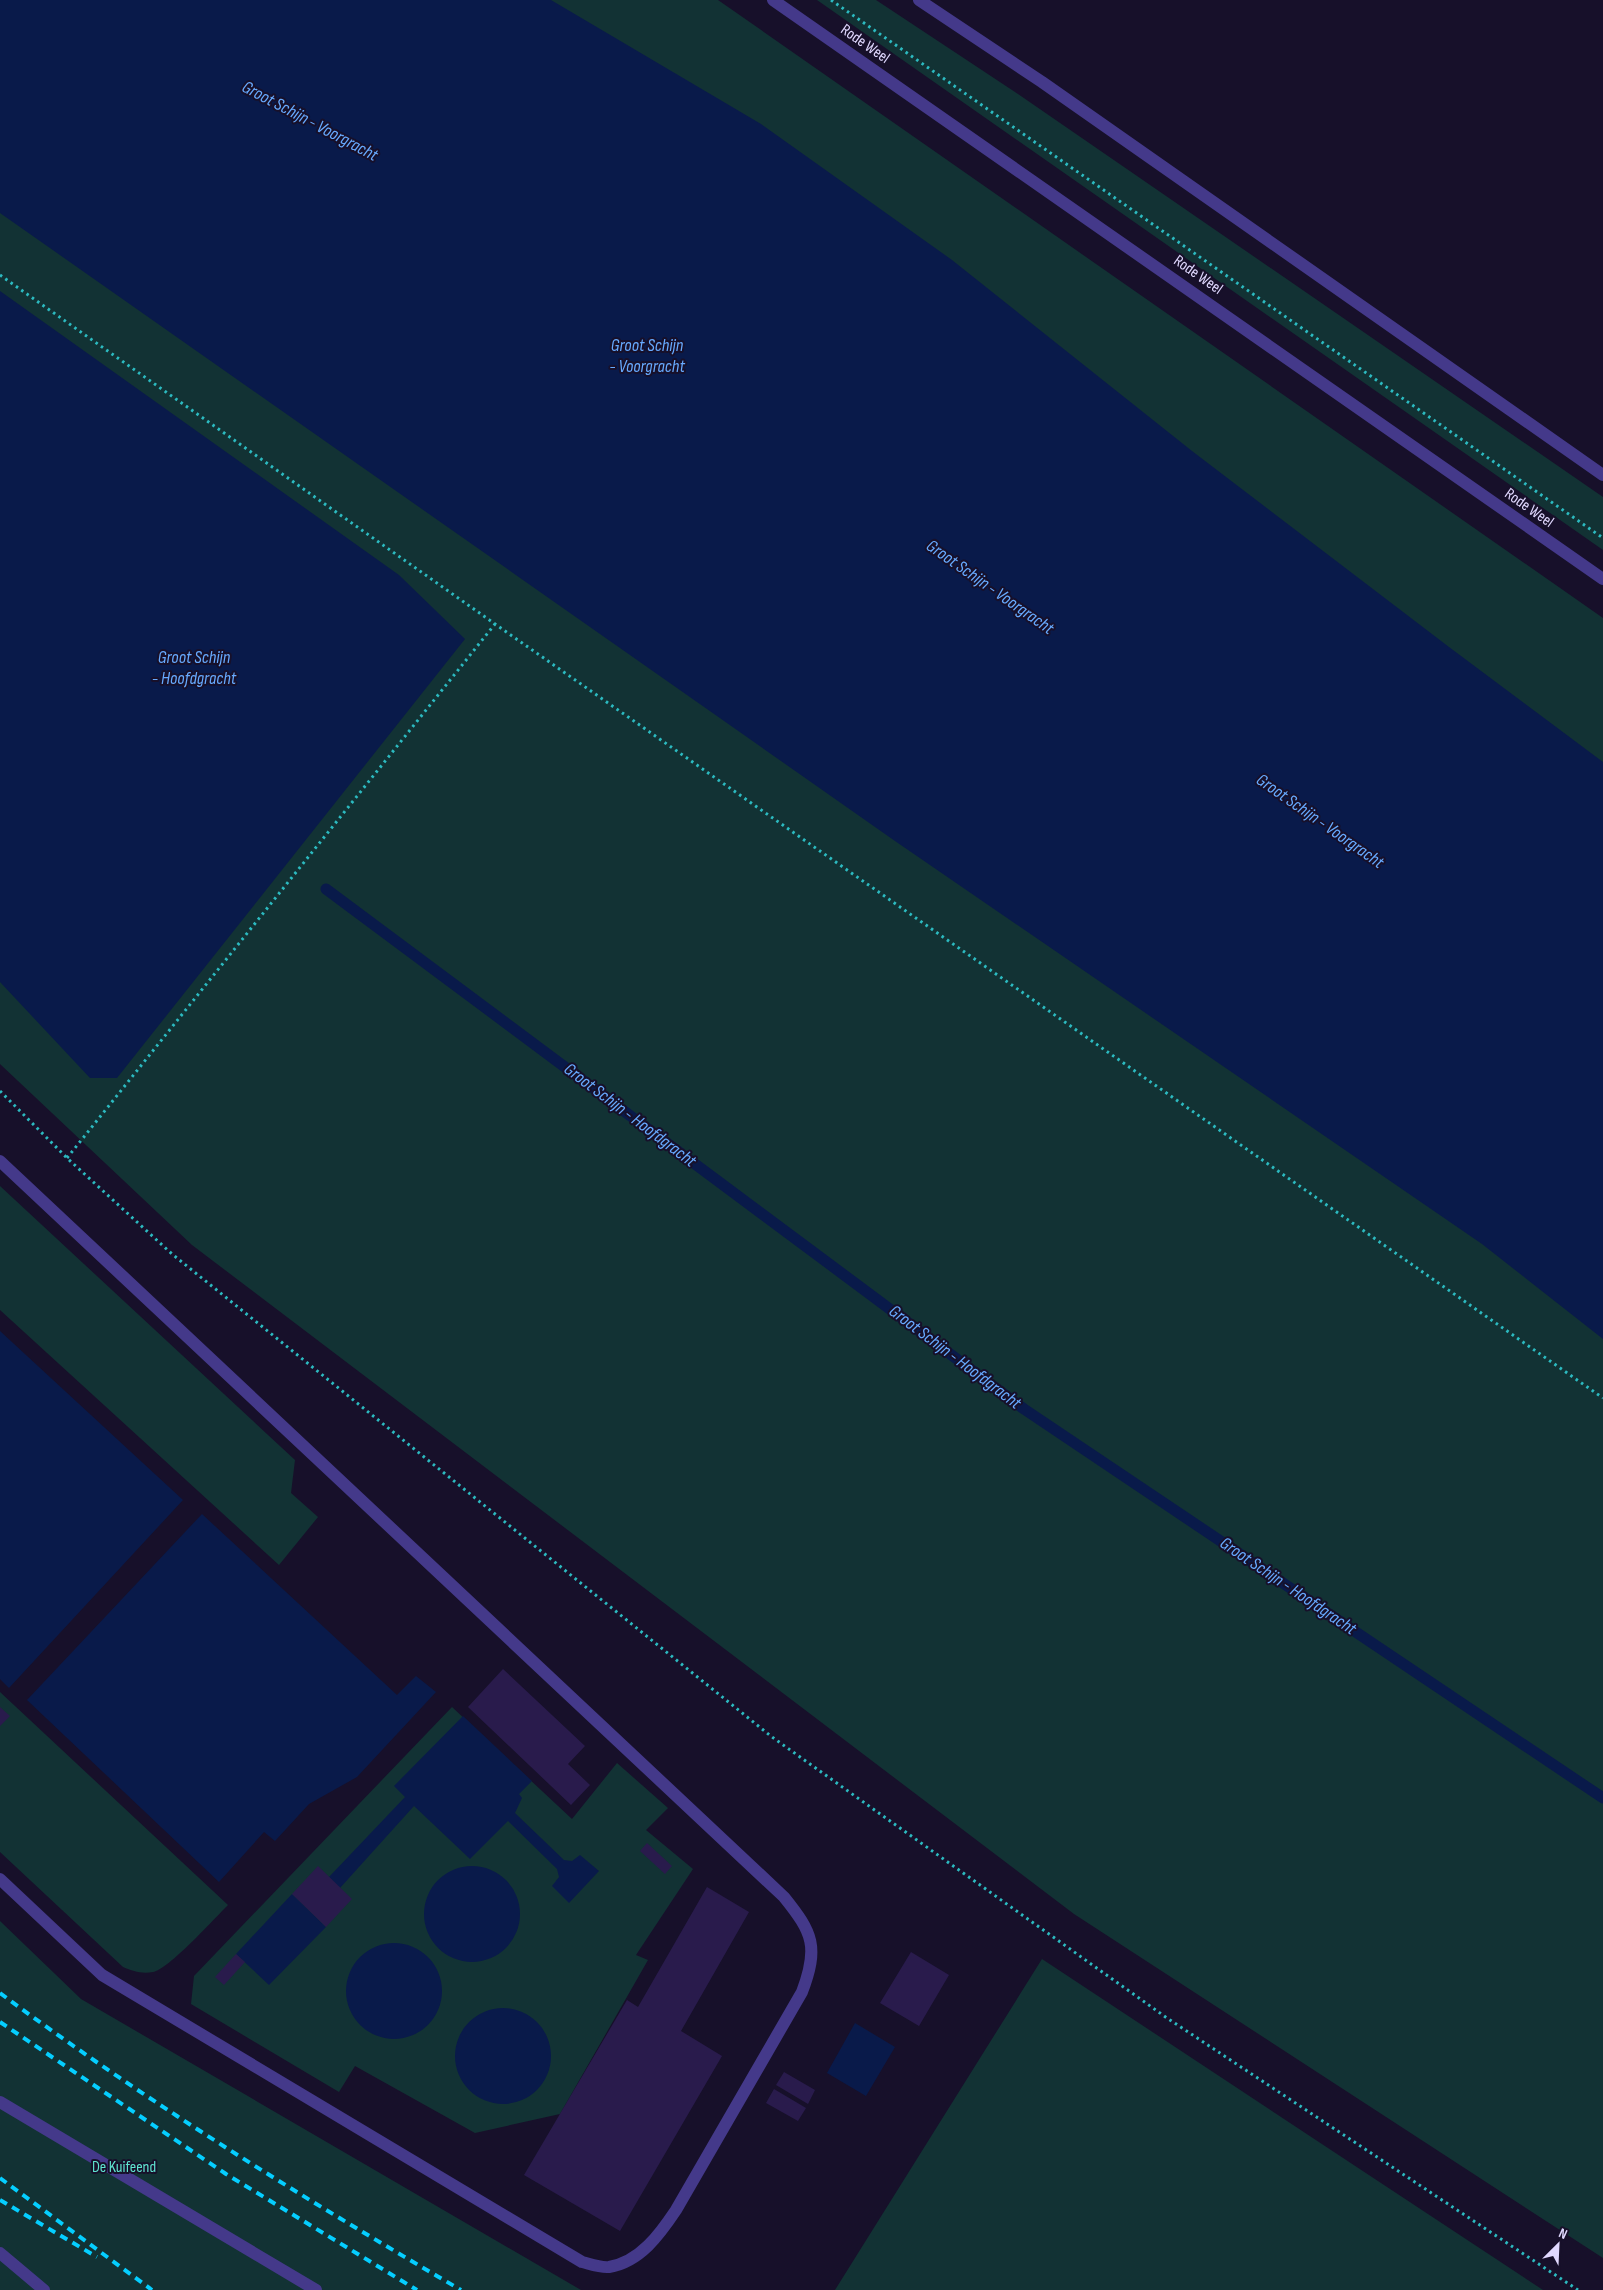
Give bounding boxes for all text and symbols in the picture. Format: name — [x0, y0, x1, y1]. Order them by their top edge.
street label: Rode Weel — [837, 20, 893, 68]
water label: Groot Schijn - Voorgracht — [238, 76, 382, 166]
street label: Rode Weel — [1170, 251, 1226, 299]
water label: Groot Schijn - Voorgracht — [609, 335, 685, 377]
street label: Rode Weel — [1501, 484, 1557, 532]
water label: Groot Schijn - Voorgracht — [922, 535, 1058, 639]
water label: Groot Schijn - Hoofdgracht — [152, 647, 237, 689]
water label: Groot Schijn - Voorgracht — [1252, 769, 1388, 873]
water label: Groot Schijn - Hoofdgracht — [560, 1059, 701, 1172]
water label: Groot Schijn - Hoofdgracht — [885, 1301, 1026, 1414]
water label: Groot Schijn - Hoofdgracht — [1216, 1533, 1361, 1640]
park label: De Kuifeend — [92, 2158, 156, 2177]
north arrow — [1533, 2220, 1583, 2270]
text: N — [1556, 2224, 1570, 2243]

